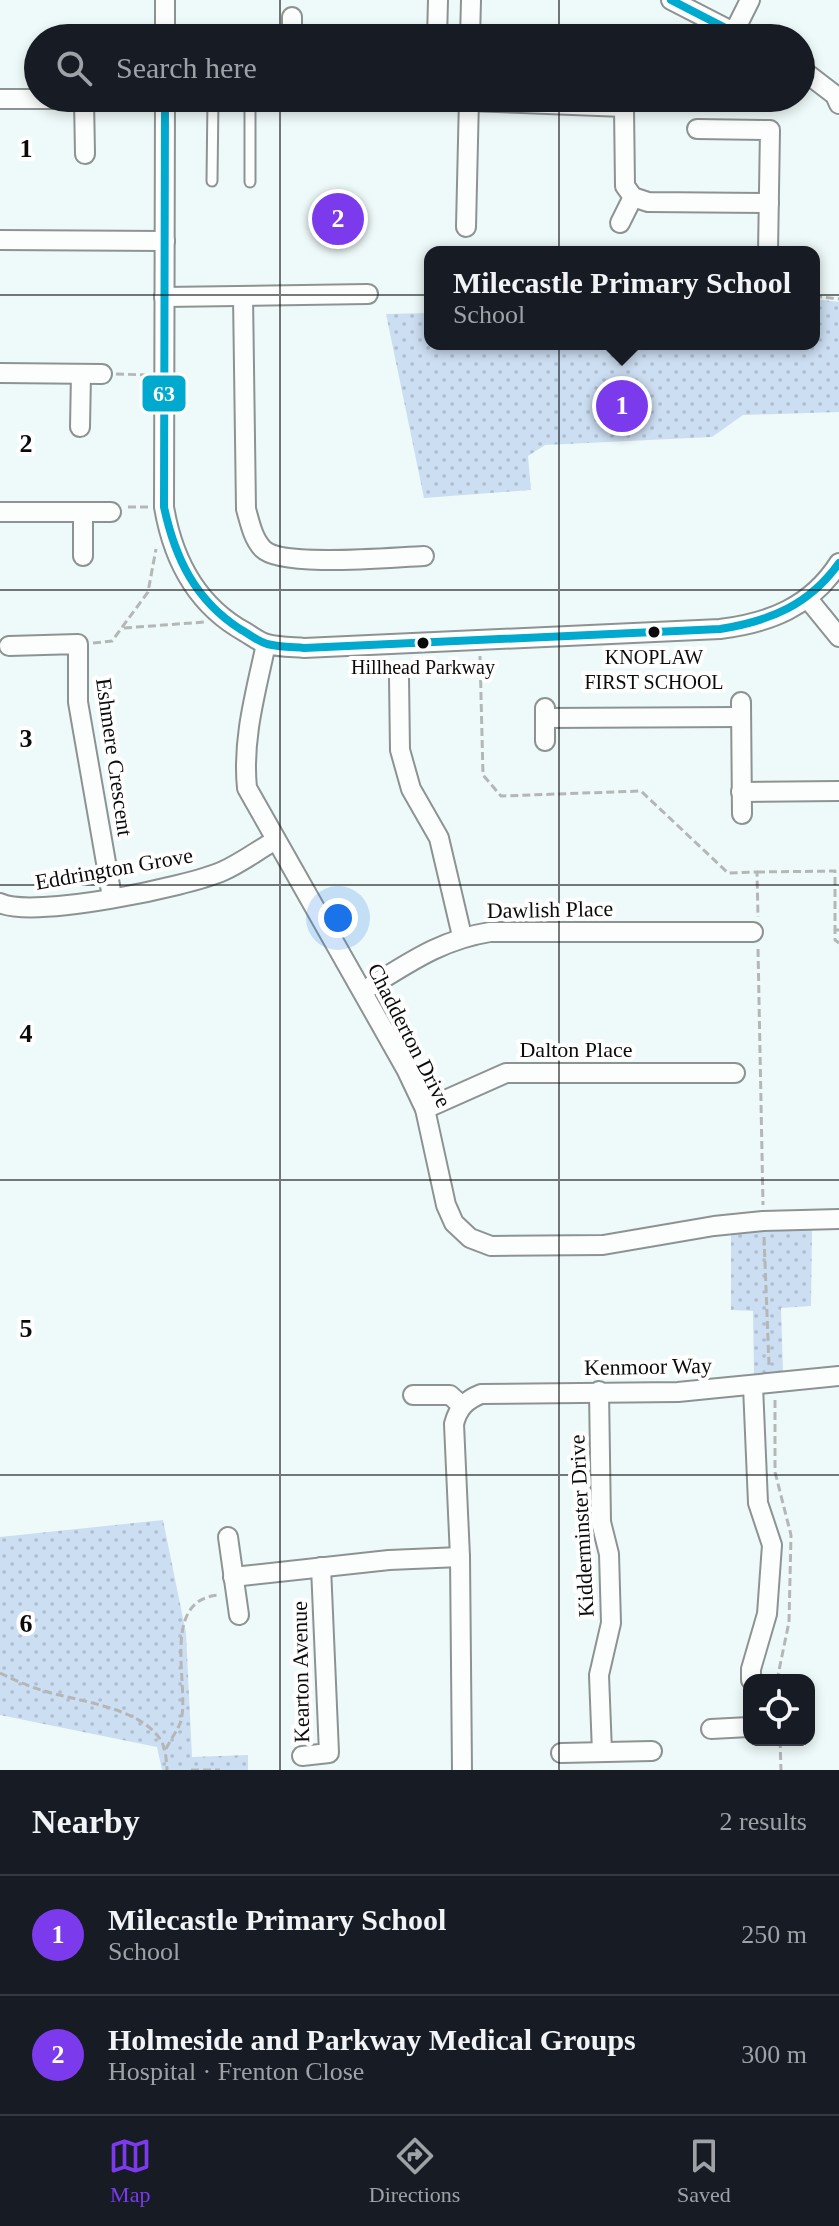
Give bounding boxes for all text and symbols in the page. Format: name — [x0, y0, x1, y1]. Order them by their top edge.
search box — [24, 24, 815, 112]
icon: search — [52, 46, 96, 90]
text: Search here — [116, 51, 257, 84]
text: 1 — [20, 134, 33, 163]
pin: 2 — [312, 189, 364, 249]
popup — [424, 246, 820, 350]
text: Milecastle Primary School — [453, 266, 791, 299]
text: School — [453, 300, 525, 329]
line badge: 63 — [141, 374, 187, 413]
pin: 1 — [596, 376, 648, 436]
text: 63 — [153, 381, 175, 406]
text: 2 — [20, 429, 33, 458]
marker: KNOPLAW FIRST SCHOOL — [646, 624, 662, 640]
marker: Hillhead Parkway — [415, 635, 431, 651]
place label: KNOPLAW FIRST SCHOOL — [584, 646, 724, 693]
place label: Hillhead Parkway — [351, 656, 495, 679]
street label: Eshmere Crescent — [91, 676, 138, 838]
text: 3 — [20, 724, 33, 753]
street label: Eddrington Grove — [33, 842, 195, 895]
street label: Dawlish Place — [487, 896, 613, 923]
your location — [318, 898, 358, 938]
street label: Chadderton Drive — [362, 959, 457, 1111]
text: 4 — [20, 1019, 33, 1048]
street label: Dalton Place — [519, 1037, 633, 1062]
text: 5 — [20, 1314, 33, 1343]
street label: Kenmoor Way — [584, 1353, 712, 1380]
street label: Kidderminster Drive — [564, 1434, 599, 1618]
street label: Kearton Avenue — [287, 1601, 314, 1743]
text: 6 — [20, 1609, 33, 1638]
map controls — [743, 1674, 815, 1746]
button: locate — [743, 1674, 815, 1746]
text: Nearby — [32, 1803, 140, 1840]
text: 2 results — [720, 1807, 807, 1836]
text: Milecastle Primary School — [108, 1903, 446, 1936]
text: 1 — [52, 1920, 65, 1949]
text: 250 m — [741, 1920, 807, 1949]
text: School — [108, 1937, 180, 1966]
text: Holmeside and Parkway Medical Groups — [108, 2023, 636, 2056]
text: 2 — [52, 2040, 65, 2069]
text: 300 m — [741, 2040, 807, 2069]
text: Hospital · Frenton Close — [108, 2057, 364, 2086]
tab: Map — [108, 2134, 152, 2208]
tab: Directions — [369, 2134, 460, 2208]
tab: Saved — [677, 2134, 731, 2208]

